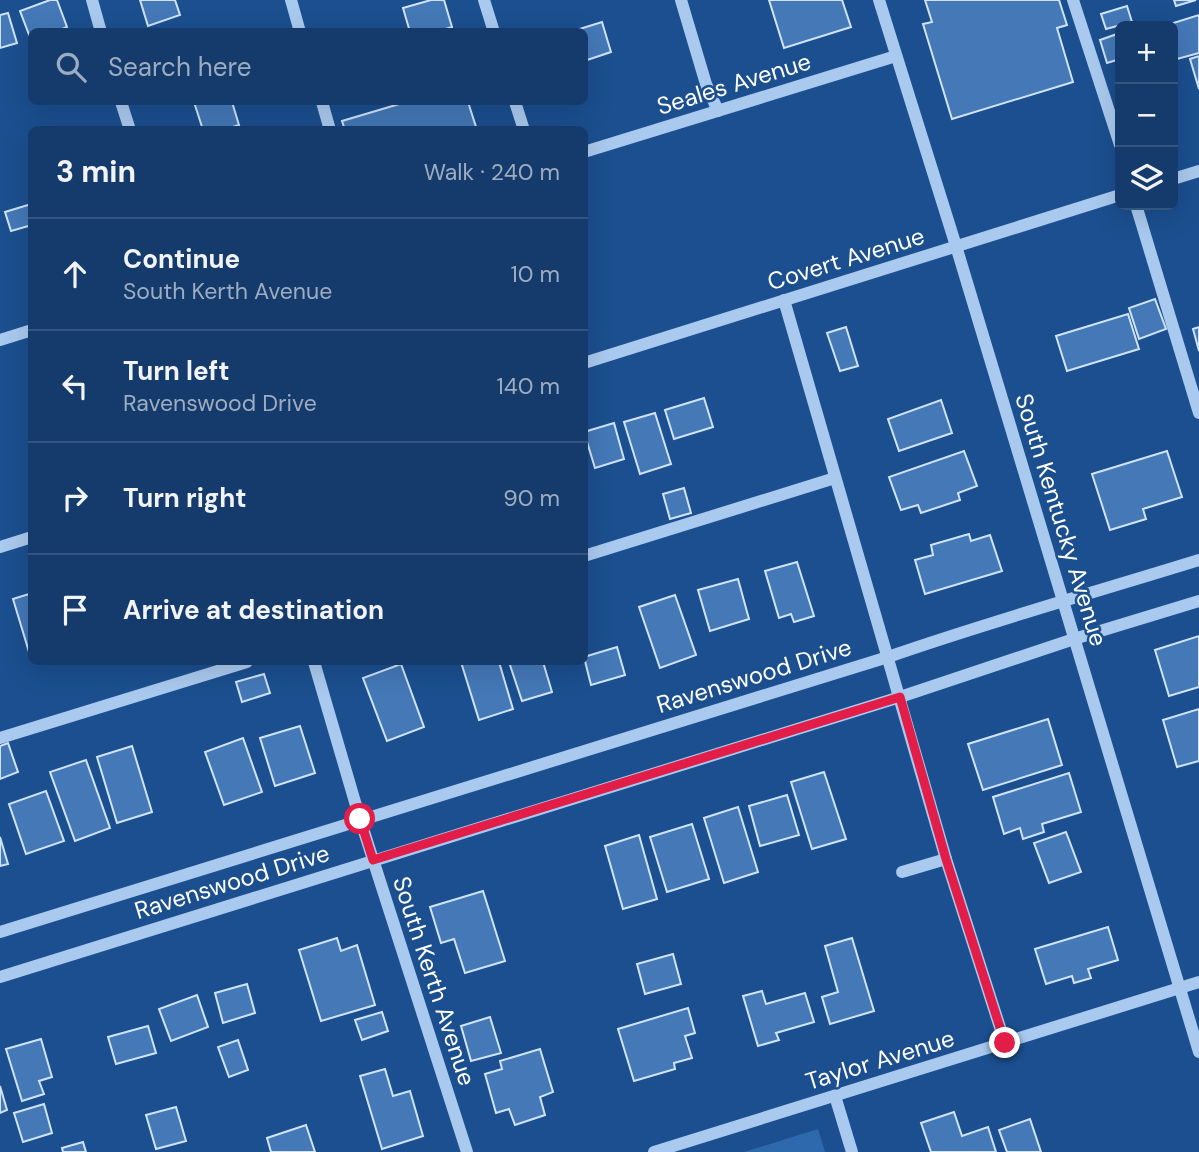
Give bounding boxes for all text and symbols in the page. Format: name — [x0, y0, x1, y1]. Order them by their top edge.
map controls — [1115, 21, 1178, 210]
button: + — [1115, 21, 1178, 84]
search box — [28, 28, 588, 105]
street label: Seales Avenue — [653, 45, 815, 122]
icon: search — [52, 48, 90, 86]
text: Search here — [108, 50, 251, 84]
button: − — [1115, 84, 1178, 147]
button: layers — [1115, 147, 1178, 210]
text: 3 min — [56, 152, 136, 191]
text: Walk · 240 m — [424, 157, 560, 187]
street label: Covert Avenue — [764, 220, 928, 297]
text: Continue — [123, 242, 240, 276]
icon: ahead — [56, 255, 94, 293]
text: 10 m — [510, 259, 560, 289]
text: South Kerth Avenue — [123, 276, 332, 306]
text: Turn left — [123, 354, 230, 388]
icon: left — [56, 367, 94, 405]
text: 140 m — [497, 371, 560, 401]
text: Ravenswood Drive — [123, 388, 317, 418]
street label: South Kentucky Avenue — [1008, 390, 1115, 650]
icon: right — [56, 479, 94, 517]
text: Turn right — [123, 481, 247, 515]
text: 90 m — [503, 483, 560, 513]
icon: arrive — [56, 591, 94, 629]
text: Arrive at destination — [123, 593, 384, 627]
street label: Ravenswood Drive — [653, 631, 855, 720]
route start — [344, 803, 375, 834]
street label: Ravenswood Drive — [131, 837, 333, 926]
street label: South Kerth Avenue — [386, 872, 483, 1089]
street label: Taylor Avenue — [802, 1022, 958, 1097]
route end — [989, 1027, 1020, 1058]

